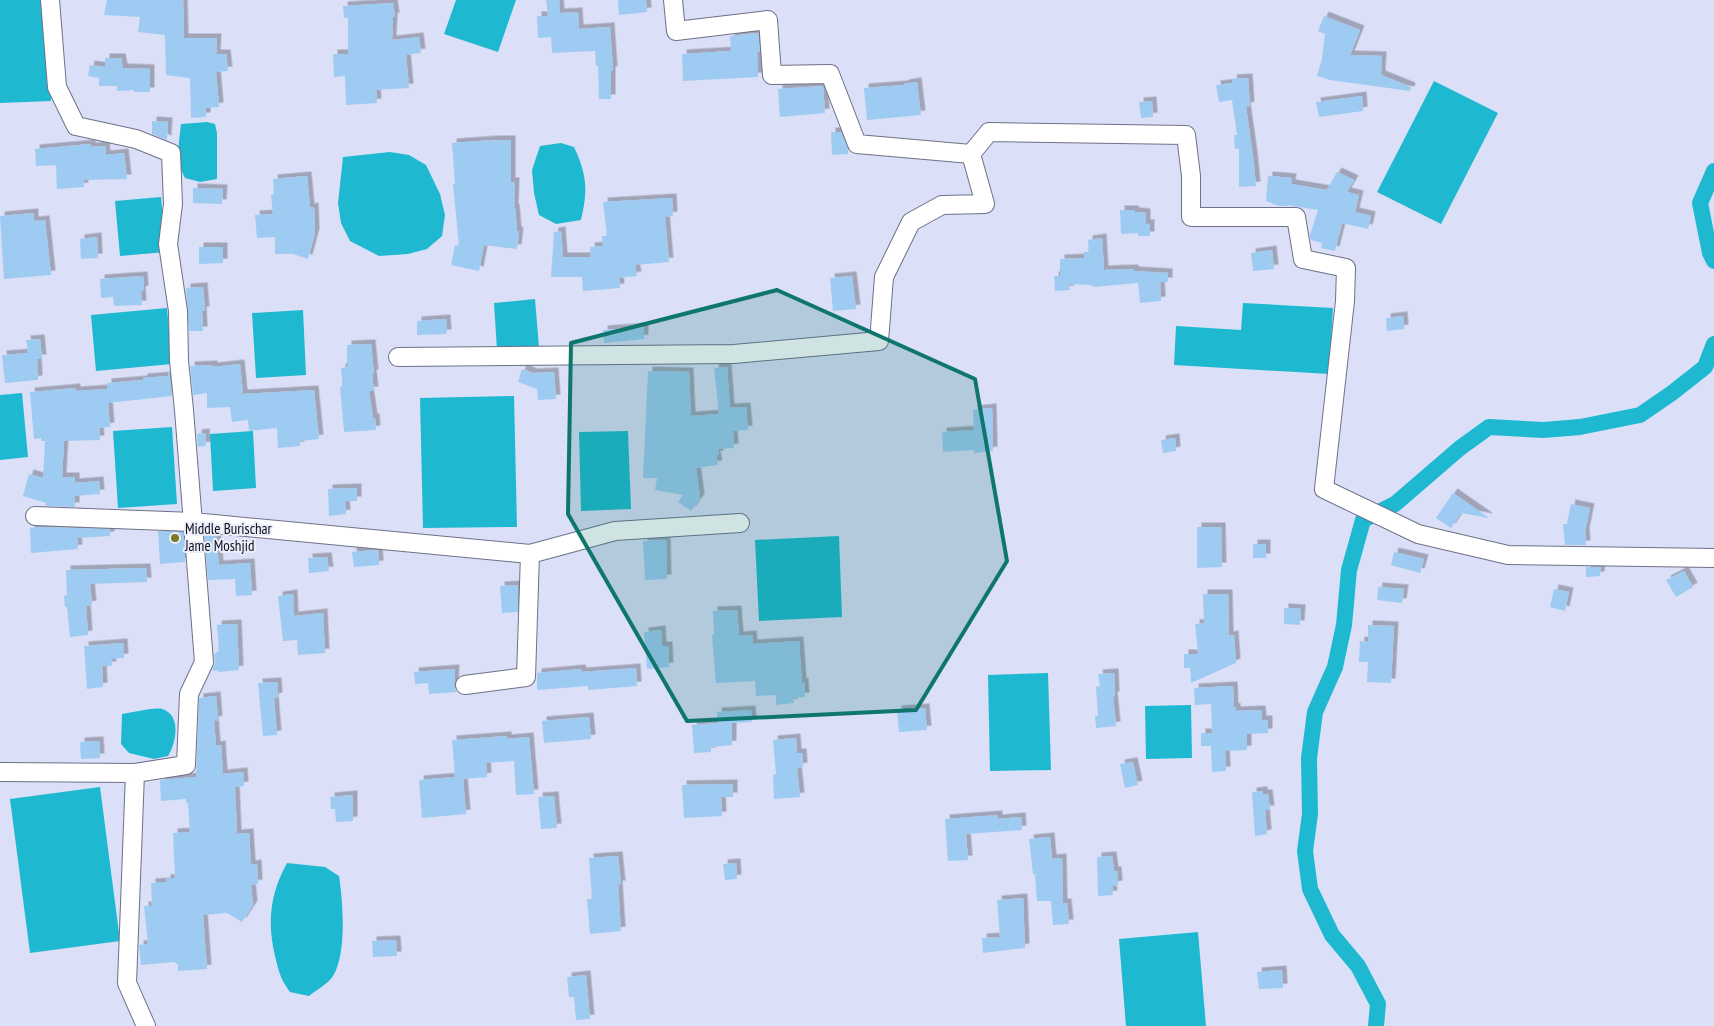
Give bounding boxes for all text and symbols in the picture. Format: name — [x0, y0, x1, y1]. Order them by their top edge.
place label: Middle Burischar Jame Moshjid — [184, 519, 273, 555]
marker: Middle Burischar Jame Moshjid — [169, 532, 181, 544]

